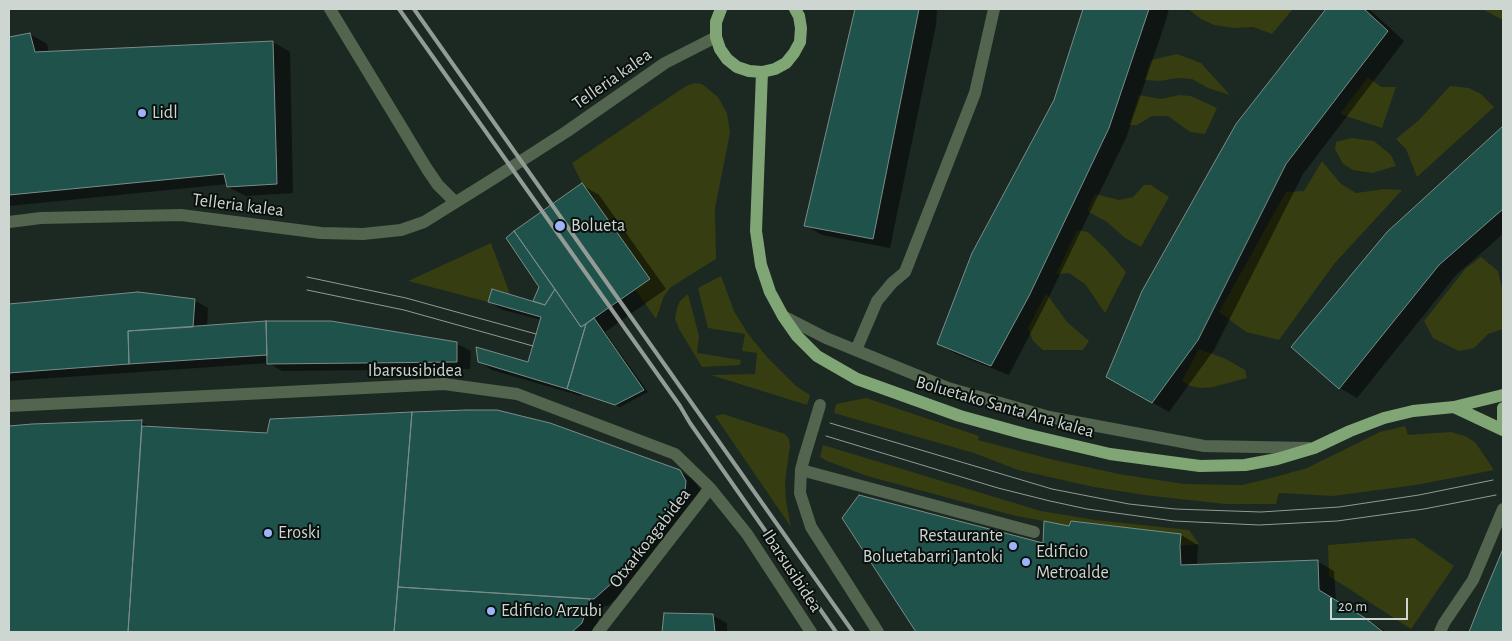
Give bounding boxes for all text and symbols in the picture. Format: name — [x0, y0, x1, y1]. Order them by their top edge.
street label: Telleria kalea — [568, 44, 656, 114]
place label: Lidl — [152, 102, 178, 124]
marker: Lidl — [136, 107, 148, 119]
street label: Telleria kalea — [191, 189, 285, 221]
place label: Bolueta — [571, 215, 625, 237]
marker: Bolueta — [553, 219, 567, 233]
street label: Ibarsusibidea — [368, 360, 462, 382]
street label: Boluetako Santa Ana kalea — [913, 371, 1097, 443]
street label: Otxarkoagabidea — [605, 484, 695, 592]
place label: Eroski — [278, 522, 320, 544]
place label: Restaurante Boluetabarri Jantoki — [863, 525, 1003, 568]
street label: Ibarsusibidea — [757, 526, 827, 616]
marker: Eroski — [262, 527, 274, 539]
marker: Restaurante Boluetabarri Jantoki — [1007, 540, 1019, 552]
place label: Edificio Metroalde — [1036, 541, 1109, 584]
marker: Edificio Metroalde — [1020, 556, 1032, 568]
scale bar — [1332, 588, 1410, 620]
text: 20 m — [1338, 599, 1367, 614]
place label: Edificio Arzubi — [501, 600, 602, 622]
marker: Edificio Arzubi — [485, 605, 497, 617]

